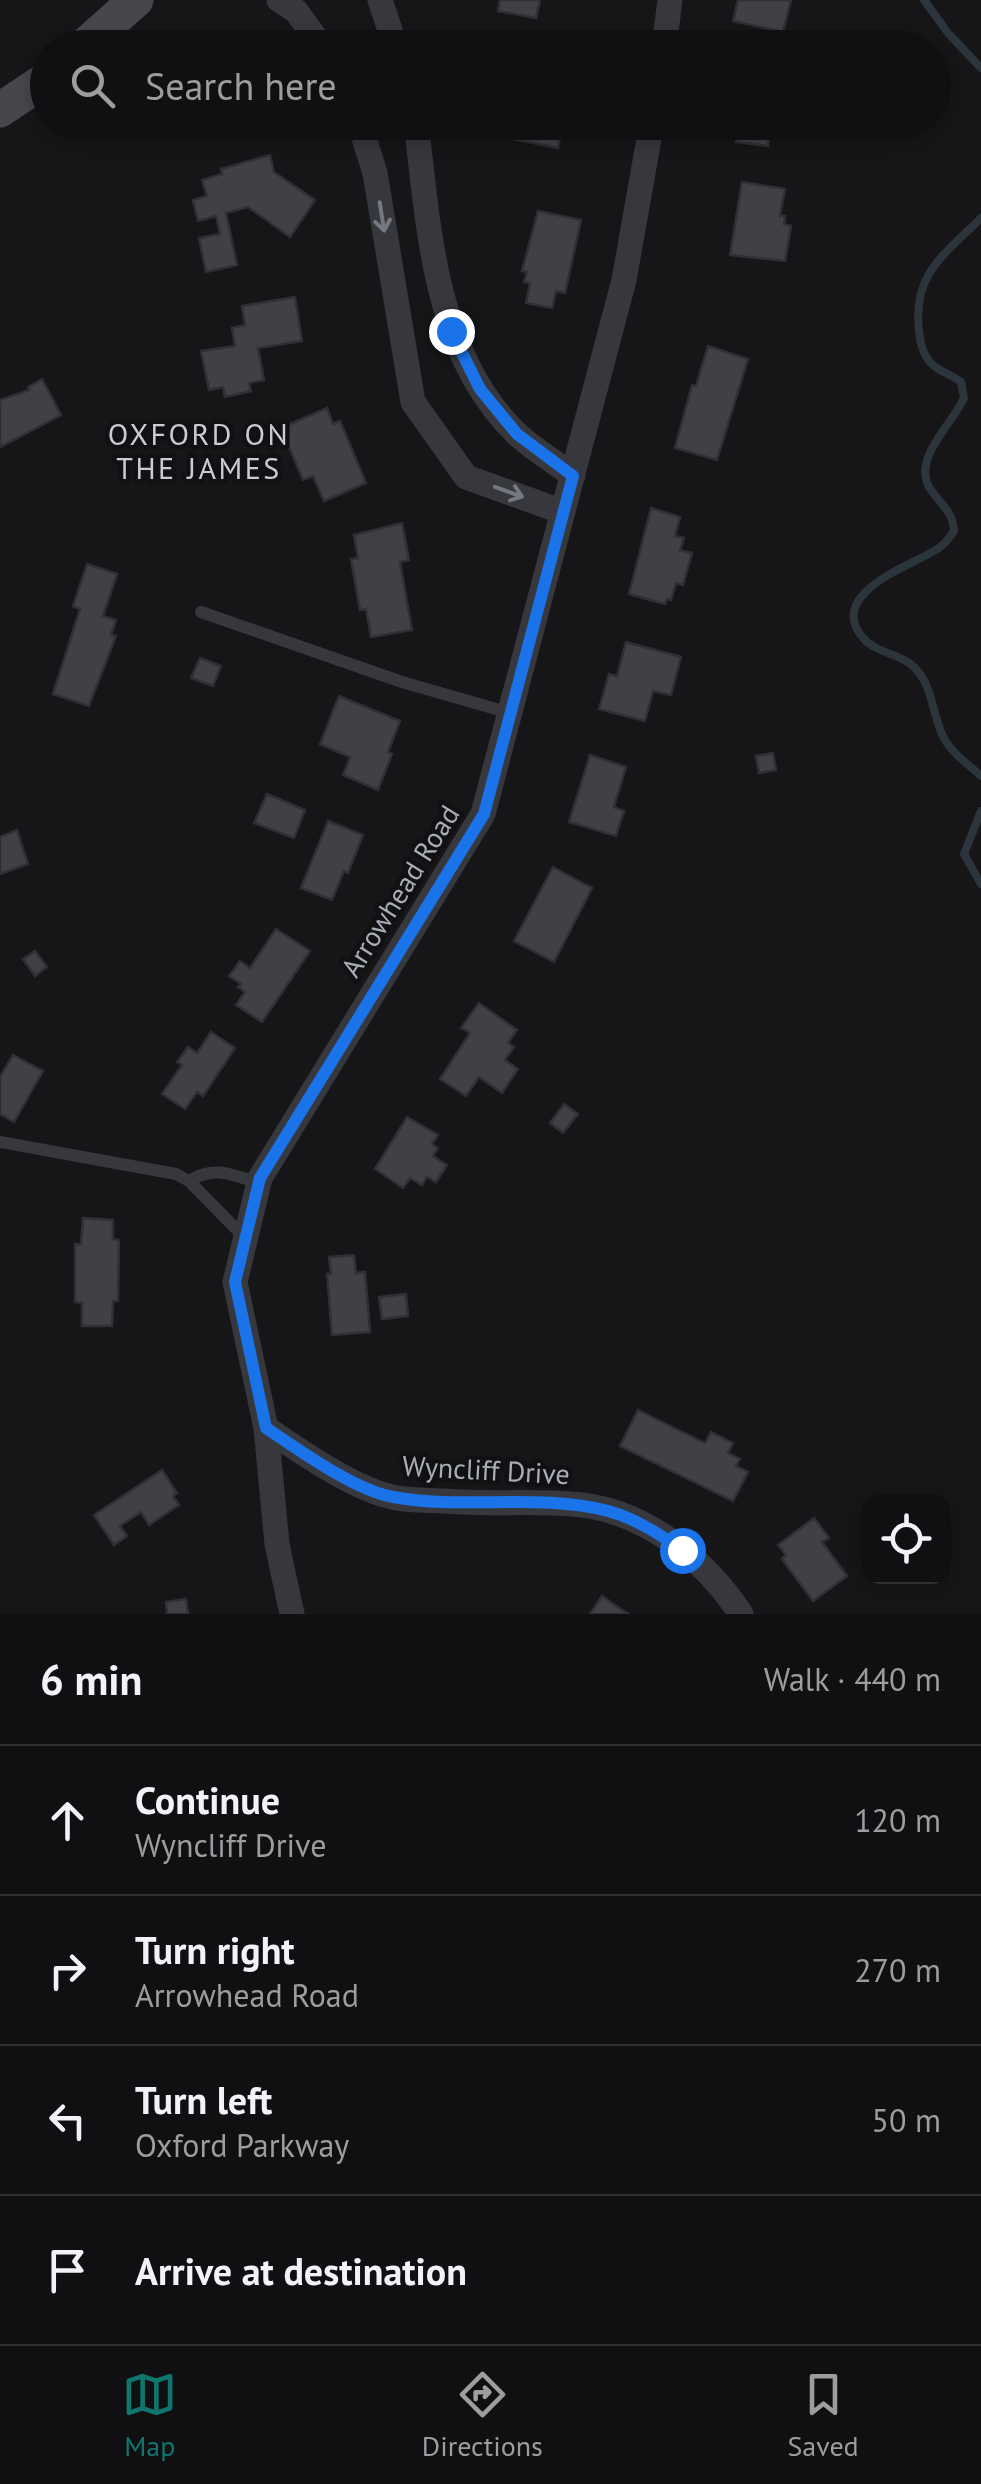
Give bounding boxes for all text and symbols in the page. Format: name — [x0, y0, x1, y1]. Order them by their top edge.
search box — [30, 30, 951, 140]
icon: search — [65, 58, 120, 113]
text: Search here — [145, 61, 337, 110]
one-way arrow — [374, 200, 392, 233]
route end — [429, 309, 475, 355]
district label: OXFORD ON THE JAMES — [108, 414, 290, 487]
one-way arrow — [493, 484, 524, 502]
street label: Arrowhead Road — [332, 798, 467, 984]
street label: Wyncliff Drive — [401, 1447, 571, 1492]
map controls — [861, 1494, 951, 1584]
button: locate — [861, 1494, 951, 1584]
route start — [660, 1528, 706, 1574]
text: 6 min — [40, 1652, 142, 1707]
text: Walk · 440 m — [764, 1658, 941, 1700]
text: Continue — [135, 1775, 280, 1824]
icon: ahead — [40, 1793, 95, 1848]
text: 120 m — [854, 1799, 941, 1841]
text: Wyncliff Drive — [135, 1824, 326, 1866]
text: Turn right — [135, 1925, 295, 1974]
icon: right — [40, 1943, 95, 1998]
text: 270 m — [854, 1949, 941, 1991]
text: Arrowhead Road — [135, 1974, 359, 2016]
text: Turn left — [135, 2075, 272, 2124]
icon: left — [40, 2093, 95, 2148]
text: 50 m — [872, 2099, 941, 2141]
text: Oxford Parkway — [135, 2124, 349, 2166]
icon: arrive — [40, 2243, 95, 2298]
text: Arrive at destination — [135, 2246, 467, 2295]
tab: Map — [122, 2367, 177, 2464]
tab: Directions — [422, 2367, 543, 2464]
tab: Saved — [787, 2367, 859, 2464]

